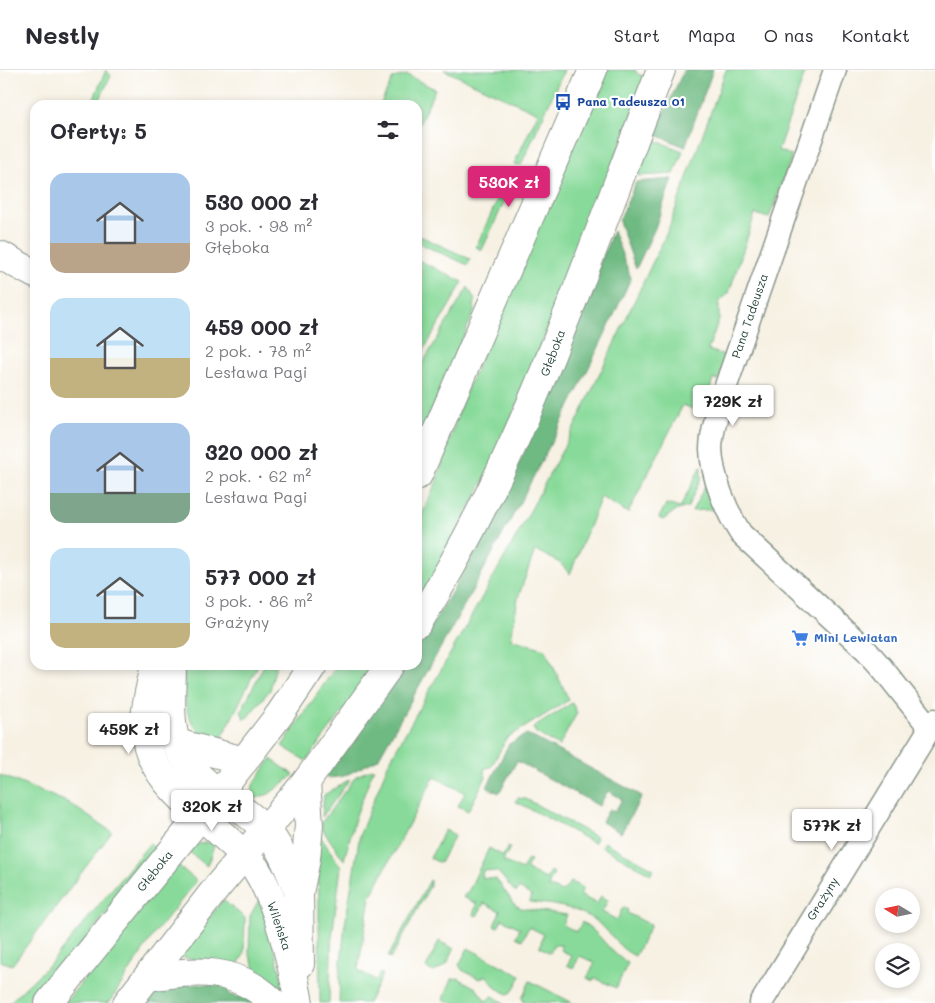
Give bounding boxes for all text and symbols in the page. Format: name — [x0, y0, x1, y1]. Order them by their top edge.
text: Nestly — [25, 19, 100, 50]
text: Start — [614, 23, 660, 47]
text: Mapa — [688, 23, 736, 47]
text: O nas — [764, 23, 814, 47]
text: Kontakt — [842, 23, 910, 47]
bus stop icon: Pana Tadeusza 01 — [553, 92, 573, 112]
place label: Pana Tadeusza 01 — [577, 93, 685, 109]
icon: filters — [374, 116, 402, 144]
text: Oferty: 5 — [50, 117, 147, 144]
pin: 530K zł — [463, 166, 555, 208]
text: 530K zł — [479, 171, 539, 192]
text: 530 000 zł — [205, 188, 318, 215]
icon: home — [90, 193, 150, 253]
text: 3 pok. · 98 m² — [205, 215, 312, 236]
text: Głęboka — [205, 236, 270, 257]
street label: Pana Tadeusza — [727, 271, 771, 360]
text: 459 000 zł — [205, 313, 318, 340]
icon: home — [90, 318, 150, 378]
street label: Głęboka — [536, 327, 568, 378]
text: 2 pok. · 78 m² — [205, 340, 311, 361]
text: Lesława Pagi — [205, 361, 307, 382]
pin: 729K zł — [687, 384, 779, 427]
text: 729K zł — [704, 390, 762, 411]
text: 320 000 zł — [205, 438, 318, 465]
icon: home — [90, 443, 150, 503]
text: 2 pok. · 62 m² — [205, 465, 311, 486]
text: Lesława Pagi — [205, 486, 307, 507]
text: 577 000 zł — [205, 563, 316, 590]
icon: home — [90, 568, 150, 628]
text: 3 pok. · 86 m² — [205, 590, 313, 611]
text: Grażyny — [205, 611, 269, 632]
supermarket icon: Mini Lewiatan — [790, 628, 810, 648]
place label: Mini Lewiatan — [814, 629, 898, 645]
pin: 459K zł — [83, 712, 175, 755]
text: 459K zł — [99, 718, 159, 739]
pin: 320K zł — [166, 790, 258, 832]
text: 320K zł — [182, 795, 242, 816]
pin: 577K zł — [786, 808, 878, 851]
text: 577K zł — [803, 814, 861, 835]
street label: Głęboka — [133, 846, 176, 894]
street label: Grażyny — [803, 874, 842, 923]
north arrow — [875, 888, 920, 932]
map controls — [875, 888, 920, 988]
street label: Wileńska — [264, 899, 296, 952]
button: layers — [875, 943, 920, 988]

